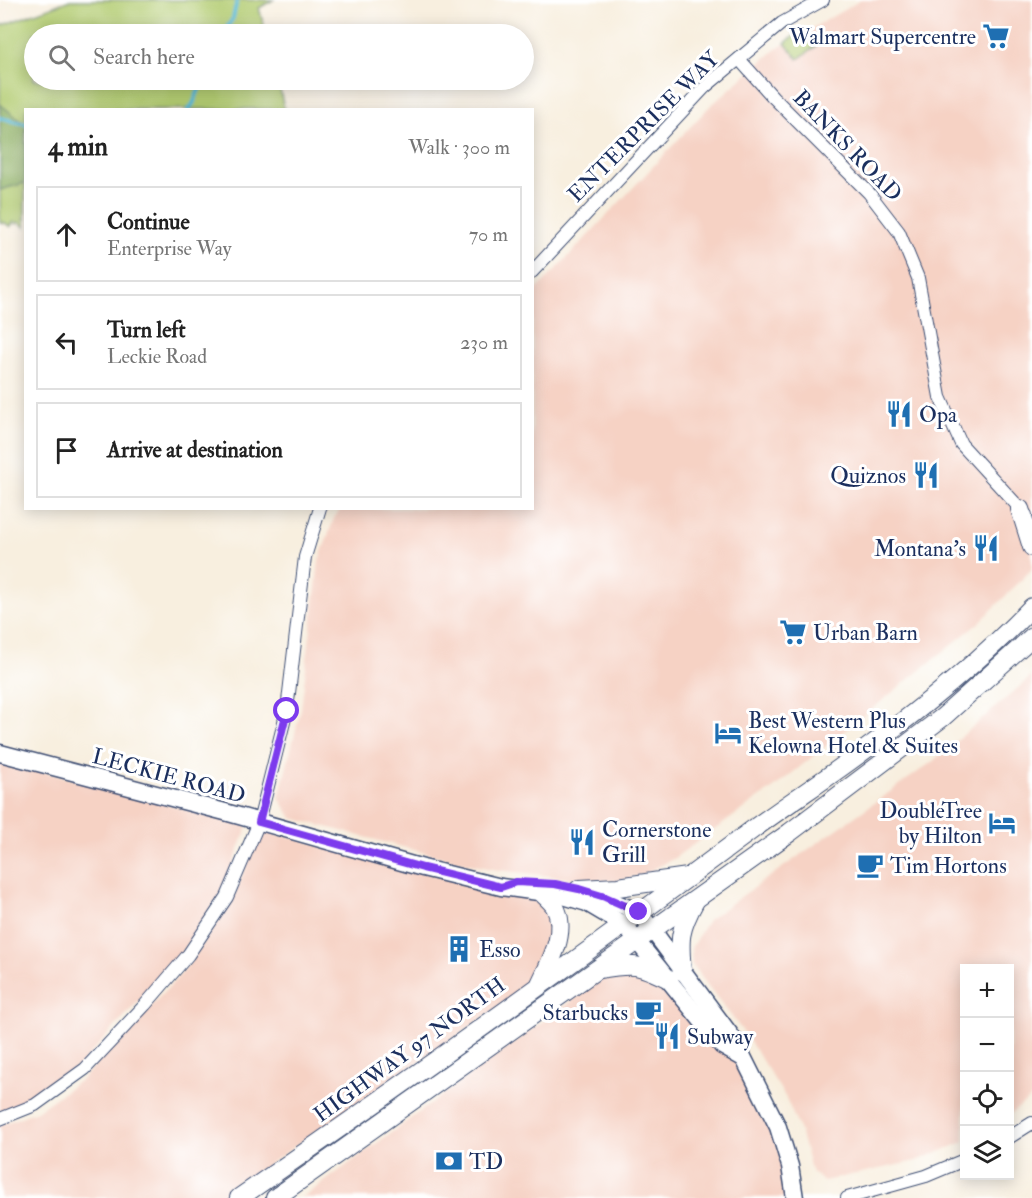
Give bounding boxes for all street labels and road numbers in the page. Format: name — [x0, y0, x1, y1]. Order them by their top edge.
street label: ENTERPRISE WAY — [562, 44, 726, 209]
street label: BANKS ROAD — [787, 84, 908, 208]
street label: LECKIE ROAD — [89, 742, 248, 810]
street label: HIGHWAY 97 NORTH — [308, 971, 511, 1129]

